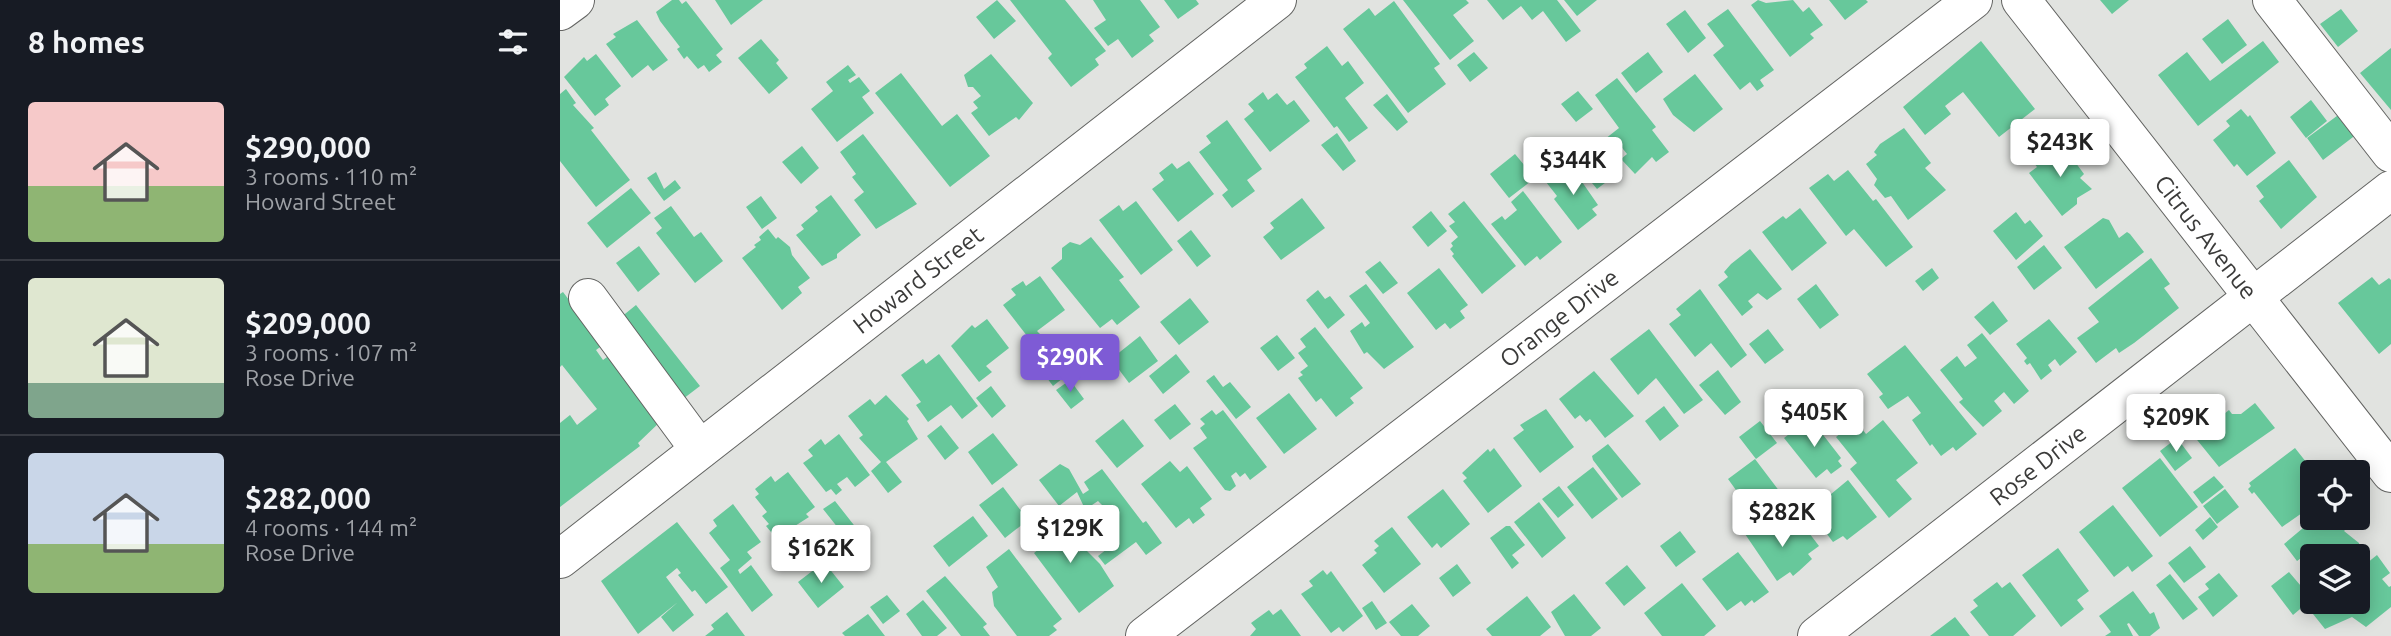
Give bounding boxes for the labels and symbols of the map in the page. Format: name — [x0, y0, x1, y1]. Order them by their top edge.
pin: $243K — [2011, 120, 2109, 179]
pin: $344K — [1524, 138, 1622, 197]
street label: Citrus Avenue — [2149, 170, 2263, 304]
street label: Howard Street — [848, 221, 989, 339]
street label: Orange Drive — [1494, 263, 1624, 373]
pin: $290K — [1021, 334, 1119, 394]
pin: $405K — [1765, 390, 1863, 449]
pin: $209K — [2127, 394, 2225, 454]
street label: Rose Drive — [1984, 419, 2092, 511]
pin: $282K — [1733, 490, 1831, 549]
pin: $129K — [1021, 505, 1119, 565]
pin: $162K — [772, 526, 870, 585]

